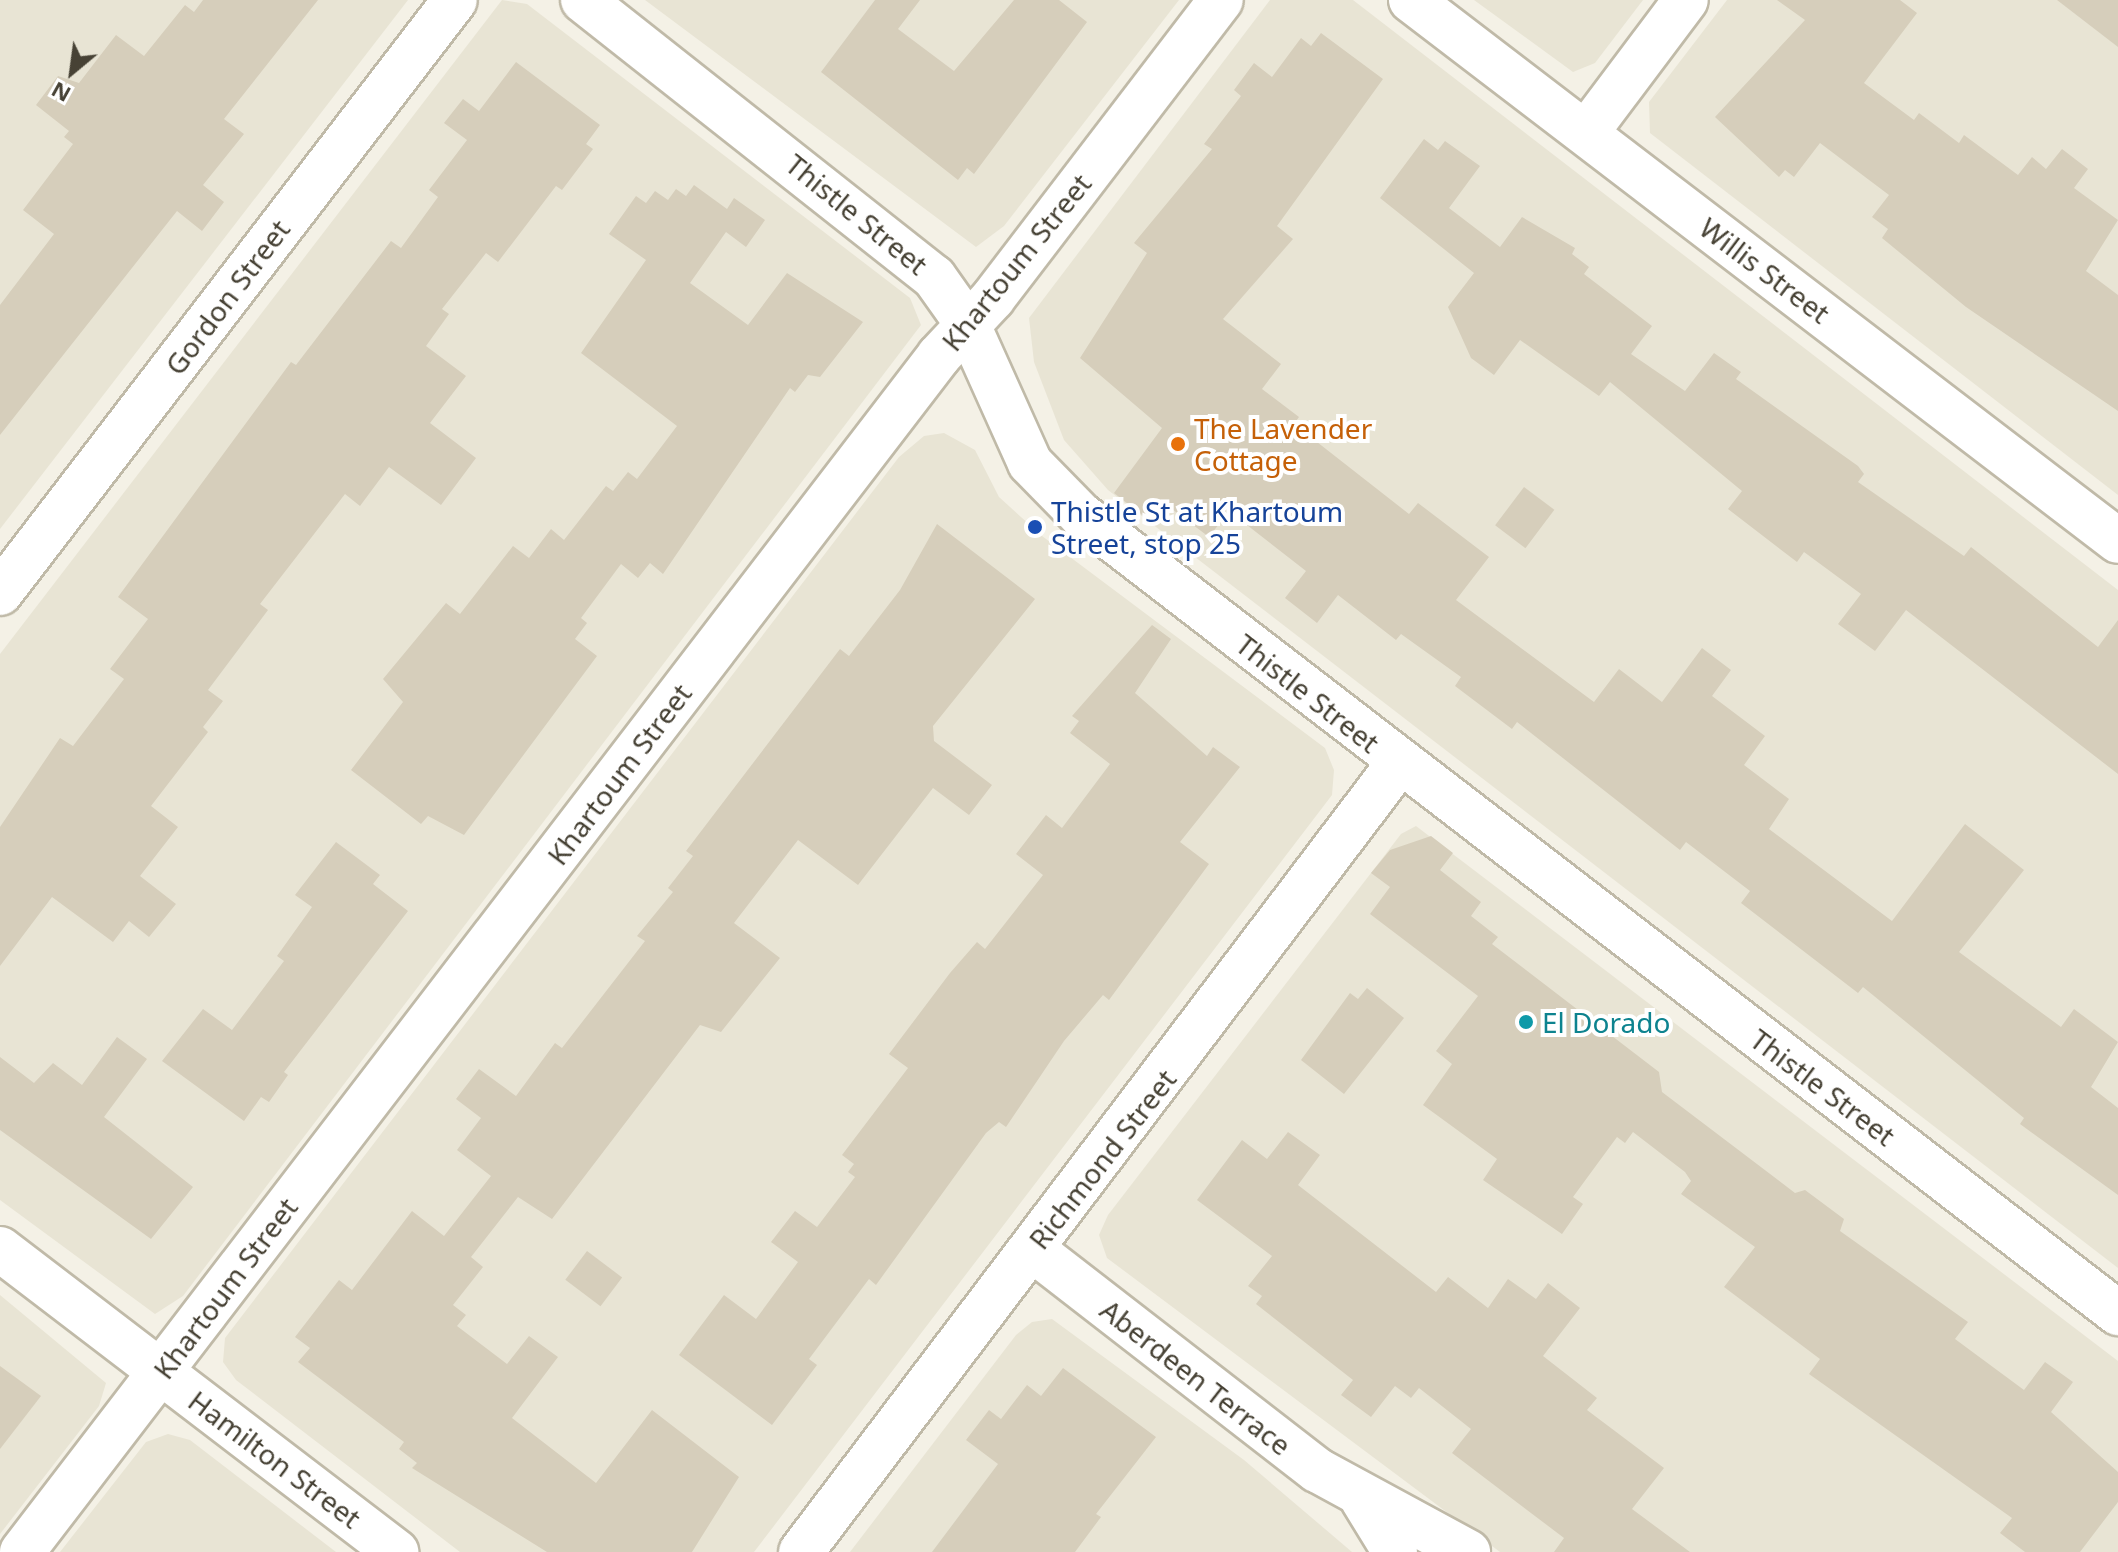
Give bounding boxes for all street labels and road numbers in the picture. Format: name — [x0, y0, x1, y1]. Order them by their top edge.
street label: Thistle Street — [780, 147, 934, 281]
street label: Khartoum Street — [934, 167, 1098, 357]
street label: Willis Street — [1693, 210, 1837, 330]
street label: Gordon Street — [158, 213, 296, 381]
street label: Thistle Street — [1230, 627, 1386, 759]
street label: Khartoum Street — [540, 677, 698, 871]
street label: Thistle Street — [1744, 1022, 1902, 1152]
street label: Richmond Street — [1022, 1063, 1182, 1255]
street label: Khartoum Street — [146, 1191, 304, 1385]
street label: Aberdeen Terrace — [1094, 1292, 1298, 1462]
street label: Hamilton Street — [182, 1383, 368, 1535]

